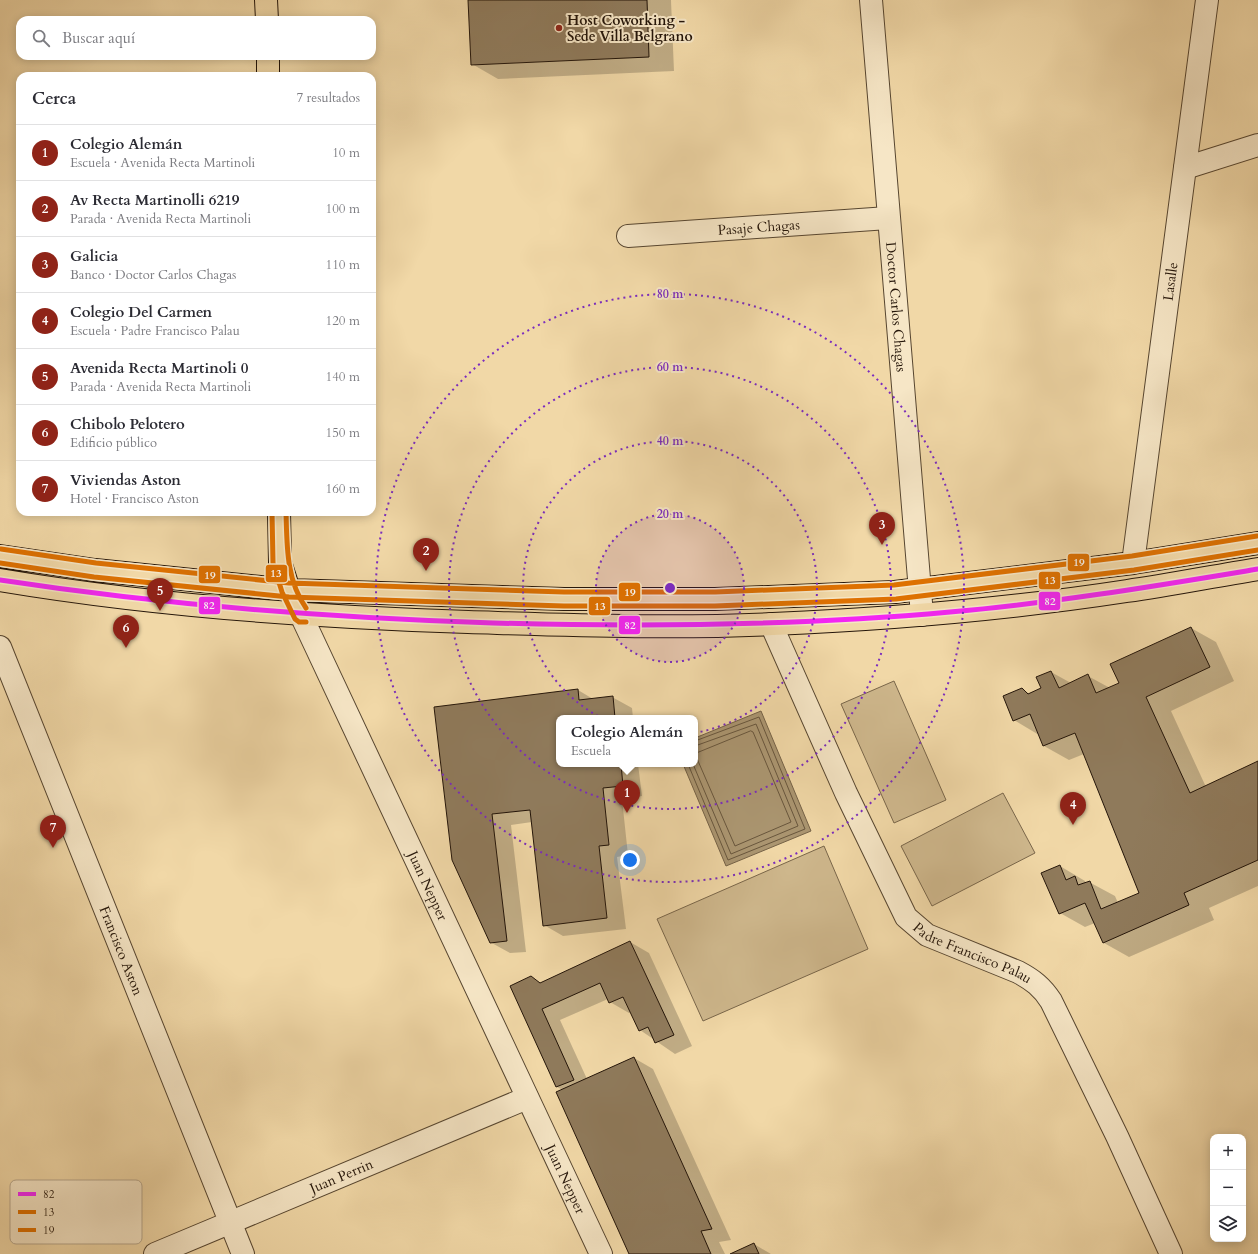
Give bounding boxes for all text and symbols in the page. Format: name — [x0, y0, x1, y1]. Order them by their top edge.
place label: Host Coworking - Sede Villa Belgrano — [567, 11, 693, 46]
search box — [16, 16, 376, 60]
marker: Host Coworking - Sede Villa Belgrano — [554, 23, 564, 33]
icon: search — [30, 27, 52, 49]
text: Buscar aquí — [62, 28, 135, 48]
text: Cerca — [32, 87, 76, 110]
text: 7 resultados — [296, 89, 360, 107]
text: Colegio Alemán — [70, 134, 182, 154]
text: 1 — [42, 144, 48, 162]
text: 10 m — [332, 144, 360, 162]
text: Escuela · Avenida Recta Martinoli — [70, 154, 255, 172]
text: Av Recta Martinolli 6219 — [70, 190, 240, 210]
text: 2 — [42, 200, 48, 218]
text: 100 m — [326, 200, 360, 218]
text: Parada · Avenida Recta Martinoli — [70, 210, 251, 228]
street label: Pasaje Chagas — [717, 215, 801, 240]
street label: Doctor Carlos Chagas — [881, 241, 911, 373]
text: Galicia — [70, 246, 118, 266]
text: 3 — [42, 256, 48, 274]
text: 110 m — [326, 256, 360, 274]
street label: Lasalle — [1159, 261, 1182, 302]
text: Banco · Doctor Carlos Chagas — [70, 266, 236, 284]
text: 80 m — [657, 286, 684, 302]
text: Colegio Del Carmen — [70, 302, 212, 322]
text: 4 — [42, 312, 48, 330]
text: 120 m — [326, 312, 360, 330]
text: Escuela · Padre Francisco Palau — [70, 322, 240, 340]
text: Avenida Recta Martinoli 0 — [70, 358, 248, 378]
text: 60 m — [657, 359, 684, 375]
text: 5 — [42, 368, 48, 386]
text: 140 m — [326, 368, 360, 386]
text: Parada · Avenida Recta Martinoli — [70, 378, 251, 396]
text: Chibolo Pelotero — [70, 414, 185, 434]
text: 6 — [42, 424, 48, 442]
text: 150 m — [326, 424, 360, 442]
text: 40 m — [657, 433, 684, 449]
text: Edificio público — [70, 434, 157, 452]
text: Viviendas Aston — [70, 470, 181, 490]
text: 7 — [42, 480, 48, 498]
text: 160 m — [326, 480, 360, 498]
text: Hotel · Francisco Aston — [70, 490, 199, 508]
text: 20 m — [657, 506, 684, 522]
pin: 3 — [869, 512, 895, 545]
pin: 2 — [413, 538, 439, 571]
line badge: 19 — [1067, 553, 1090, 572]
text: 19 — [1073, 555, 1085, 570]
line badge: 13 — [265, 564, 288, 583]
line badge: 19 — [198, 565, 221, 584]
text: 13 — [270, 566, 282, 581]
text: 19 — [204, 568, 216, 583]
line badge: 13 — [1038, 571, 1061, 590]
text: 13 — [1044, 573, 1056, 588]
pin: 5 — [147, 578, 173, 611]
centre of rings — [663, 581, 677, 595]
line badge: 19 — [618, 582, 641, 602]
text: 19 — [624, 585, 636, 600]
line badge: 82 — [1038, 591, 1061, 611]
text: 82 — [1044, 594, 1056, 609]
line badge: 82 — [198, 596, 221, 615]
line badge: 13 — [588, 596, 611, 616]
text: 82 — [203, 598, 215, 613]
text: 13 — [594, 599, 606, 614]
pin: 6 — [113, 615, 139, 648]
line badge: 82 — [618, 615, 641, 635]
text: 82 — [624, 618, 636, 633]
popup — [556, 715, 698, 767]
text: Colegio Alemán — [571, 722, 683, 742]
text: Escuela — [571, 742, 611, 760]
pin: 1 — [614, 780, 640, 813]
pin: 4 — [1060, 792, 1086, 825]
pin: 7 — [40, 815, 66, 848]
street label: Juan Nepper — [402, 846, 453, 925]
your location — [620, 850, 640, 870]
street label: Francisco Aston — [95, 903, 147, 998]
street label: Padre Francisco Palau — [909, 918, 1036, 988]
map controls — [1210, 1134, 1246, 1242]
button: + — [1210, 1134, 1246, 1170]
street label: Juan Nepper — [540, 1139, 590, 1218]
street label: Juan Perrin — [305, 1155, 376, 1199]
button: − — [1210, 1170, 1246, 1206]
legend — [10, 1180, 142, 1244]
text: 82 — [43, 1187, 55, 1202]
text: 13 — [43, 1205, 55, 1220]
button: layers — [1210, 1206, 1246, 1242]
text: 19 — [43, 1223, 55, 1238]

